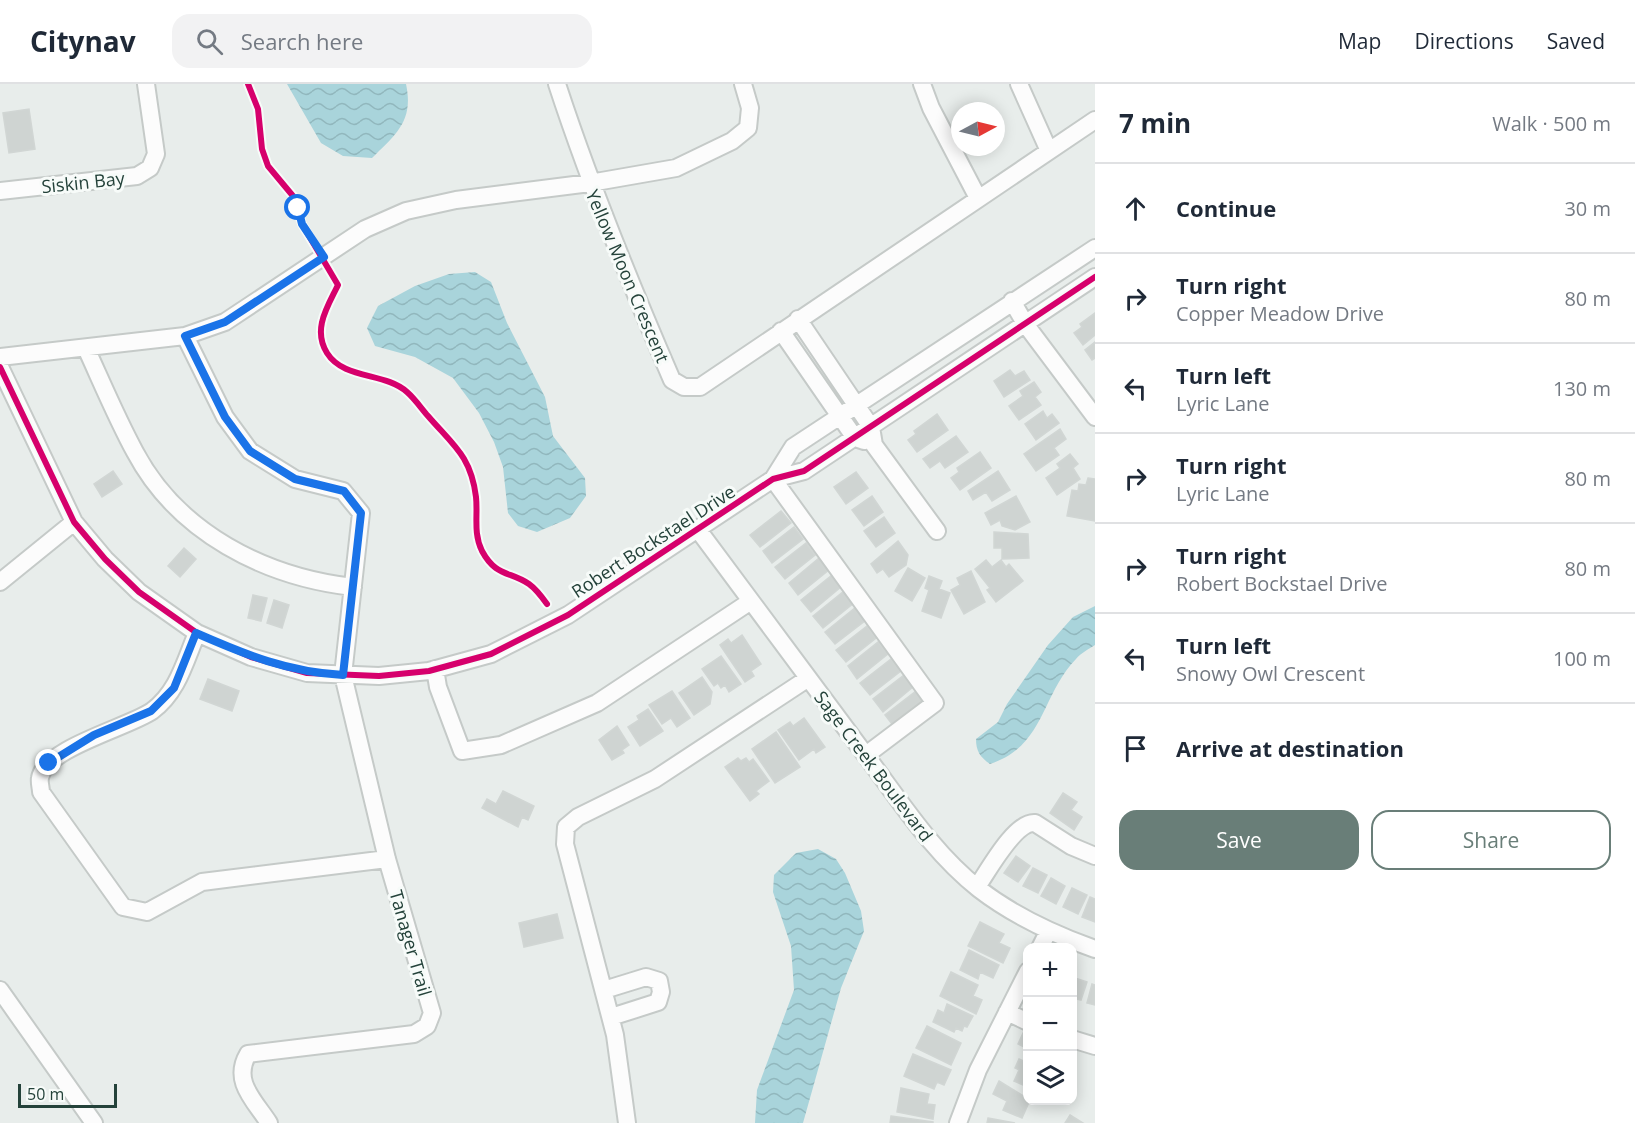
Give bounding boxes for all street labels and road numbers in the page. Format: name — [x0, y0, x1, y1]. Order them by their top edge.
street label: Siskin Bay — [40, 166, 127, 198]
street label: Yellow Moon Crescent — [581, 186, 675, 366]
street label: Robert Bockstael Drive — [567, 479, 739, 603]
street label: Sage Creek Boulevard — [809, 686, 939, 846]
street label: Tanager Trail — [384, 887, 438, 999]

